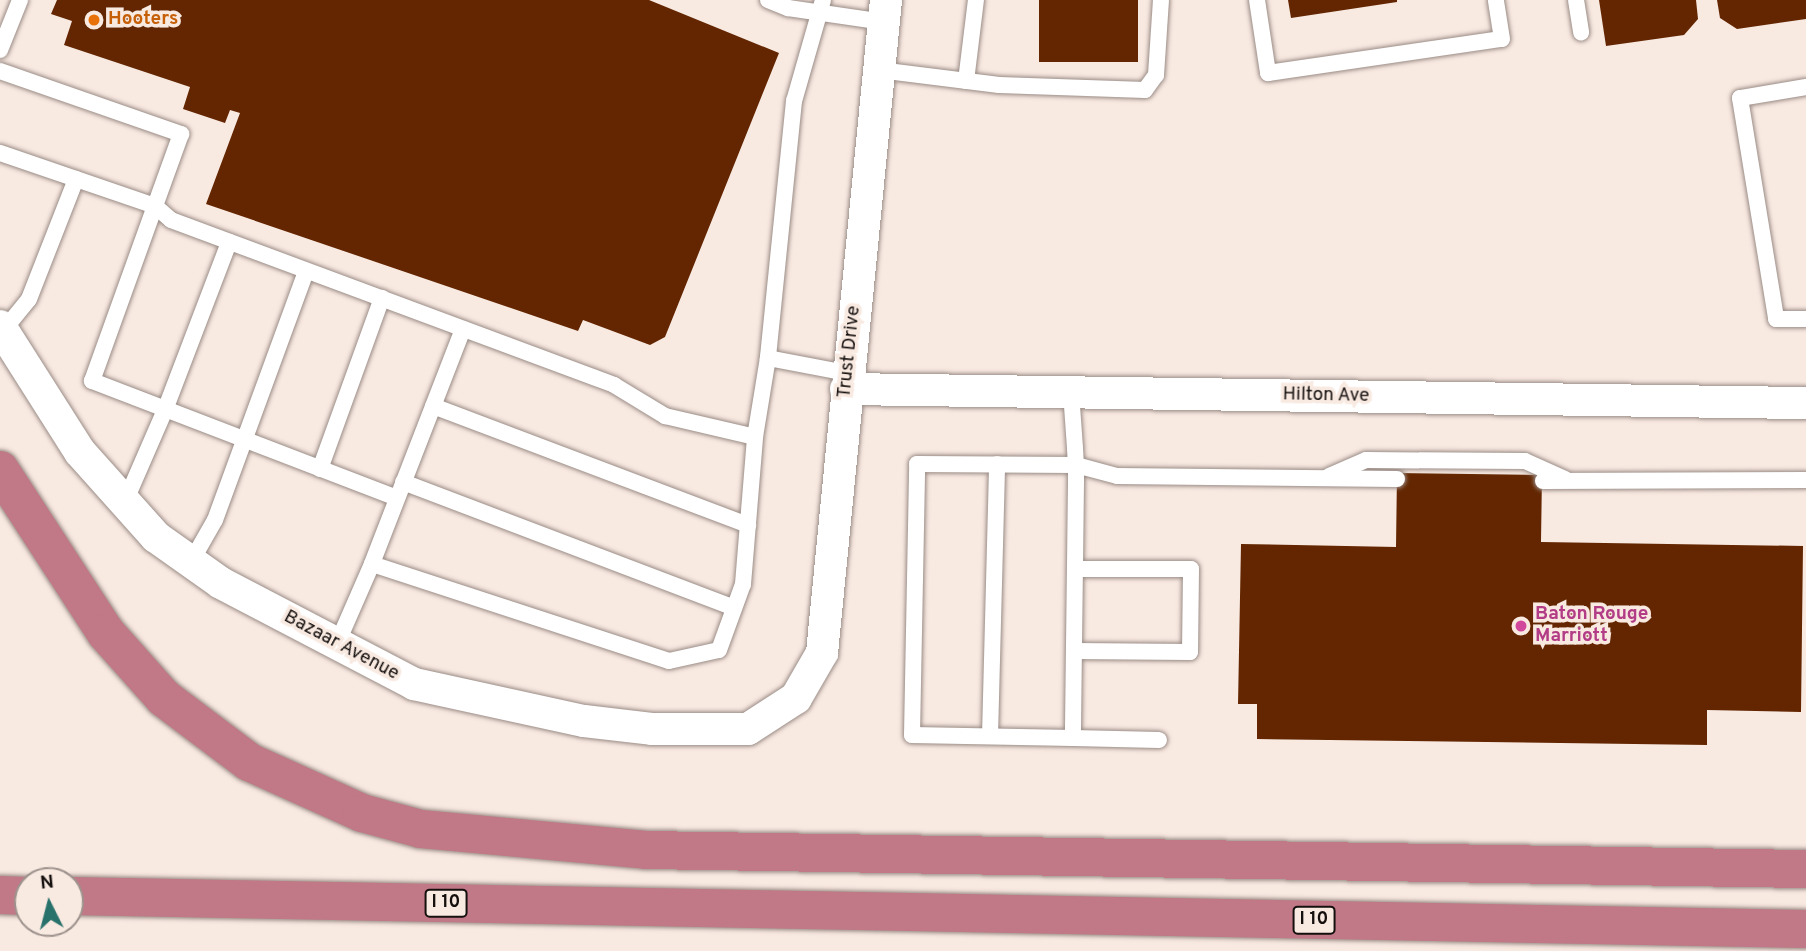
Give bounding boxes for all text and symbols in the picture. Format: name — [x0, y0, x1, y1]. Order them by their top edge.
place label: Hooters — [108, 9, 178, 31]
marker: Hooters — [86, 12, 102, 28]
street label: Trust Drive — [834, 305, 866, 399]
street label: Hilton Ave — [1282, 384, 1370, 408]
place label: Baton Rouge Marriott — [1535, 604, 1648, 648]
street label: Bazaar Avenue — [279, 606, 403, 686]
marker: Baton Rouge Marriott — [1513, 618, 1529, 634]
north arrow — [14, 867, 84, 937]
text: N — [39, 870, 55, 896]
road number: I 10 — [423, 888, 469, 918]
road number: I 10 — [1291, 905, 1337, 934]

